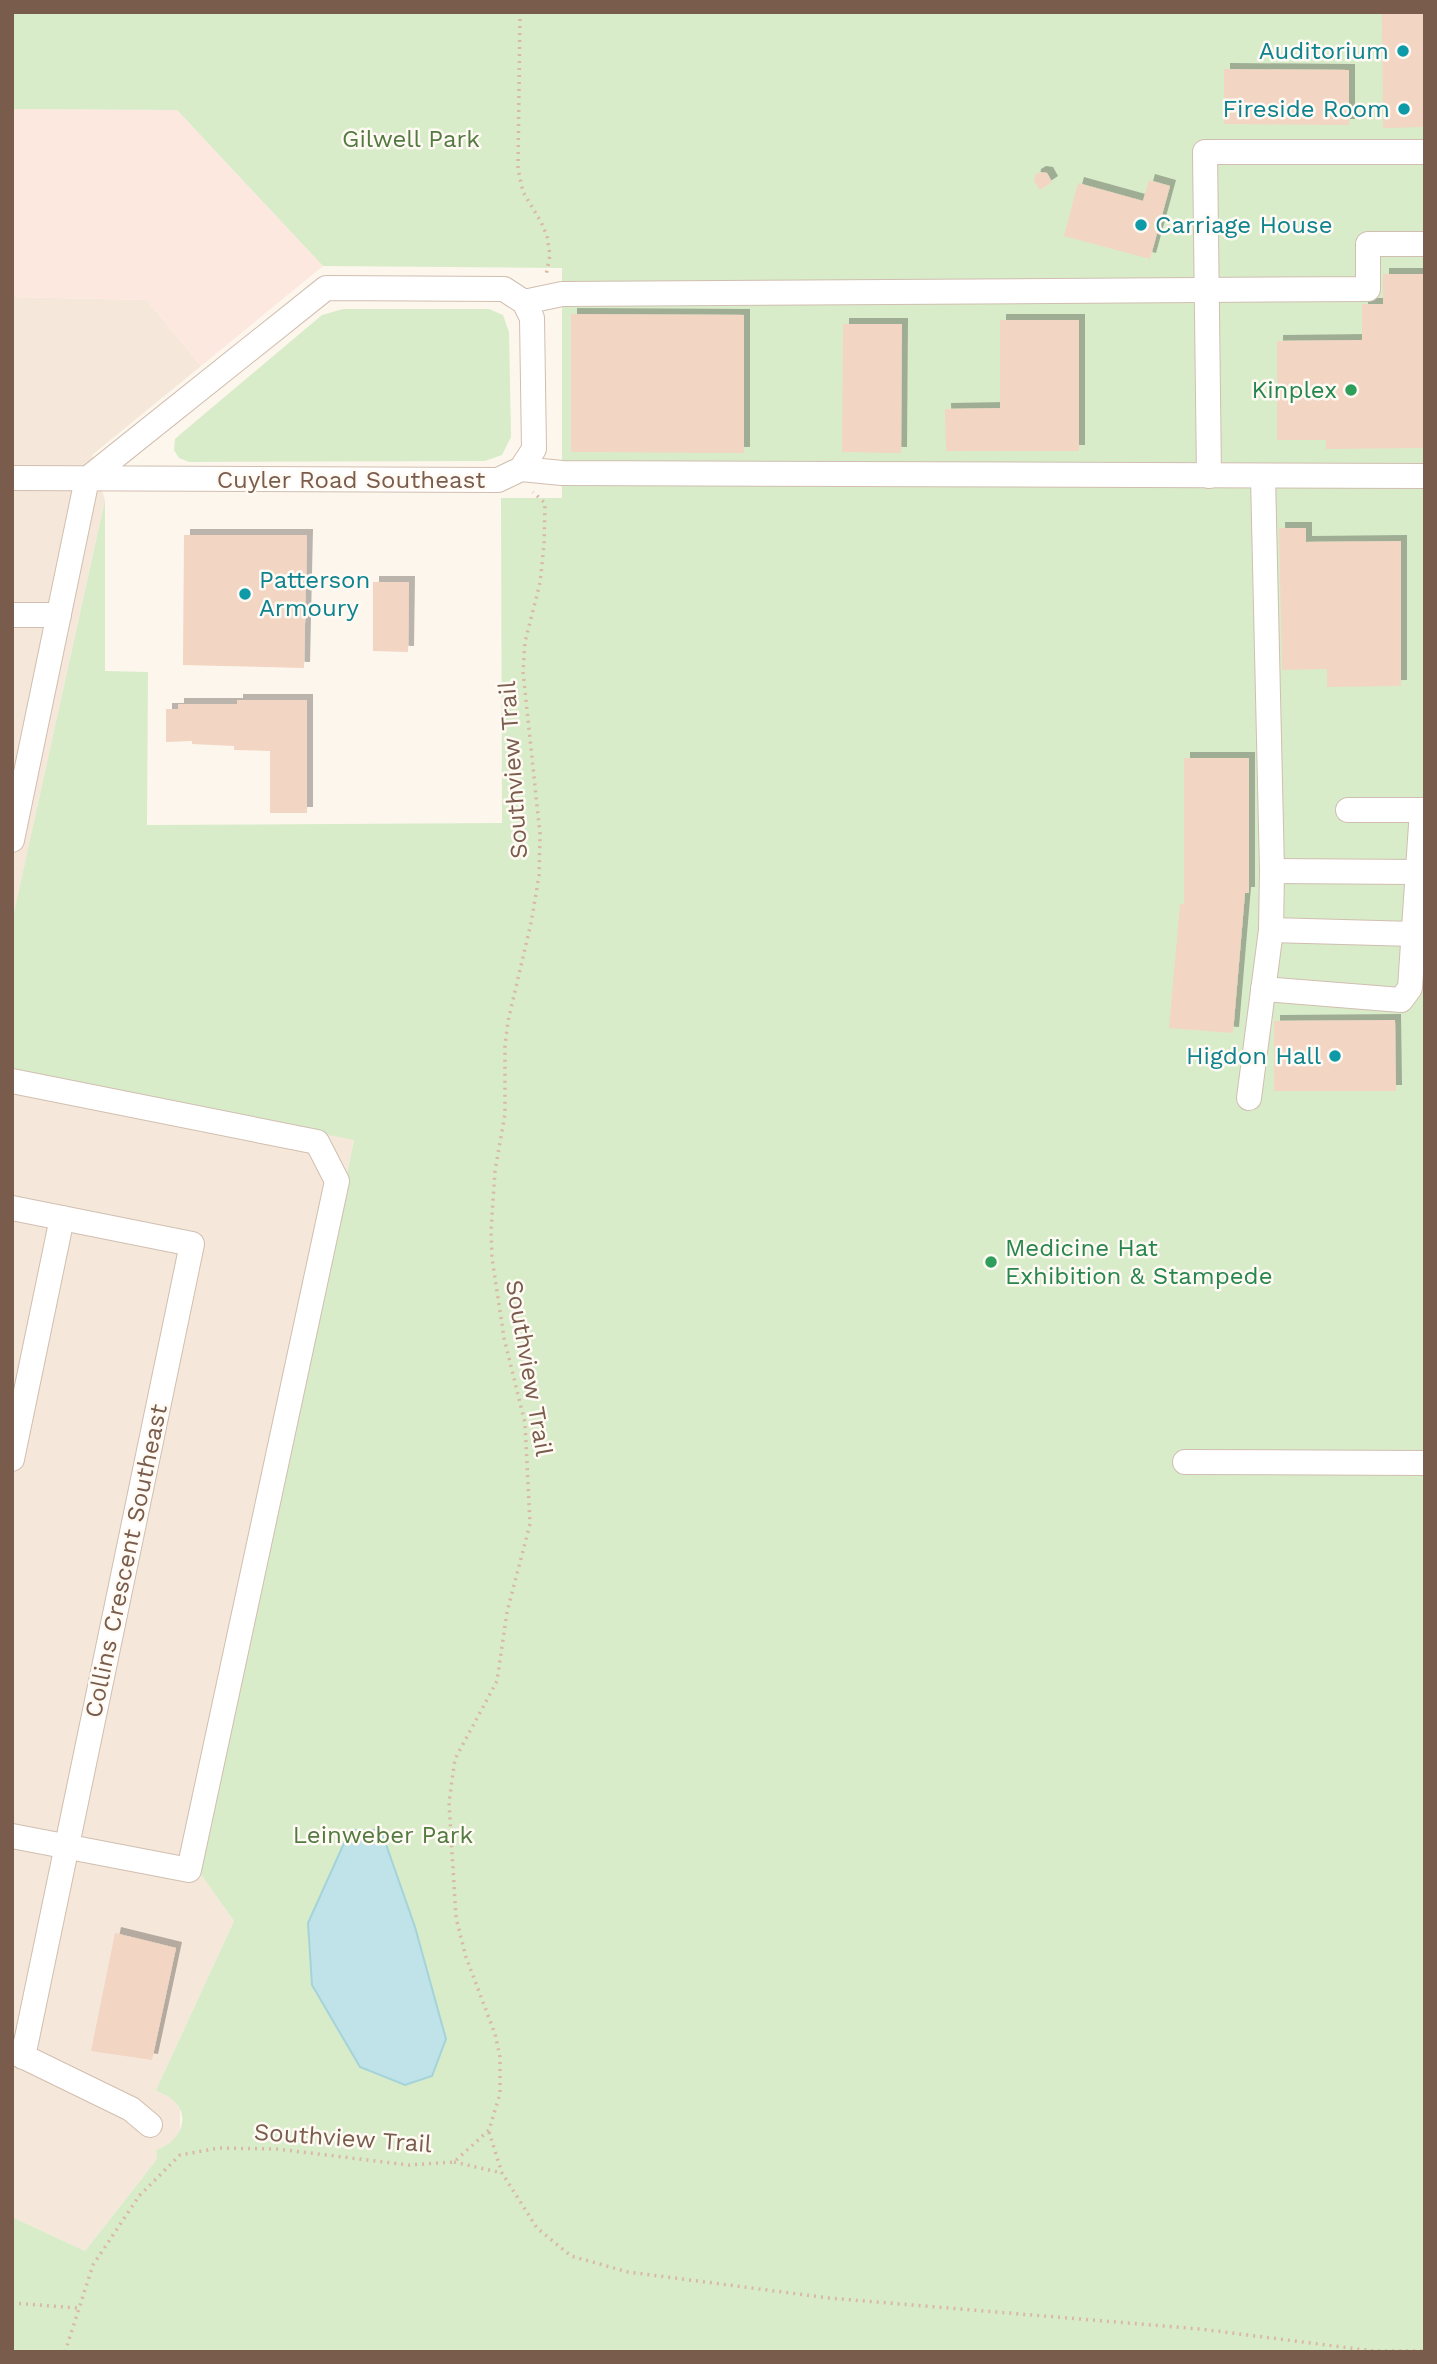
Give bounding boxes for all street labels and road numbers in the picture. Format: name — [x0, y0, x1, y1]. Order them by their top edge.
street label: Cuyler Road Southeast — [217, 466, 485, 494]
street label: Southview Trail — [493, 679, 533, 860]
street label: Southview Trail — [500, 1278, 558, 1459]
street label: Collins Crescent Southeast — [79, 1402, 173, 1720]
street label: Southview Trail — [253, 2118, 434, 2158]

